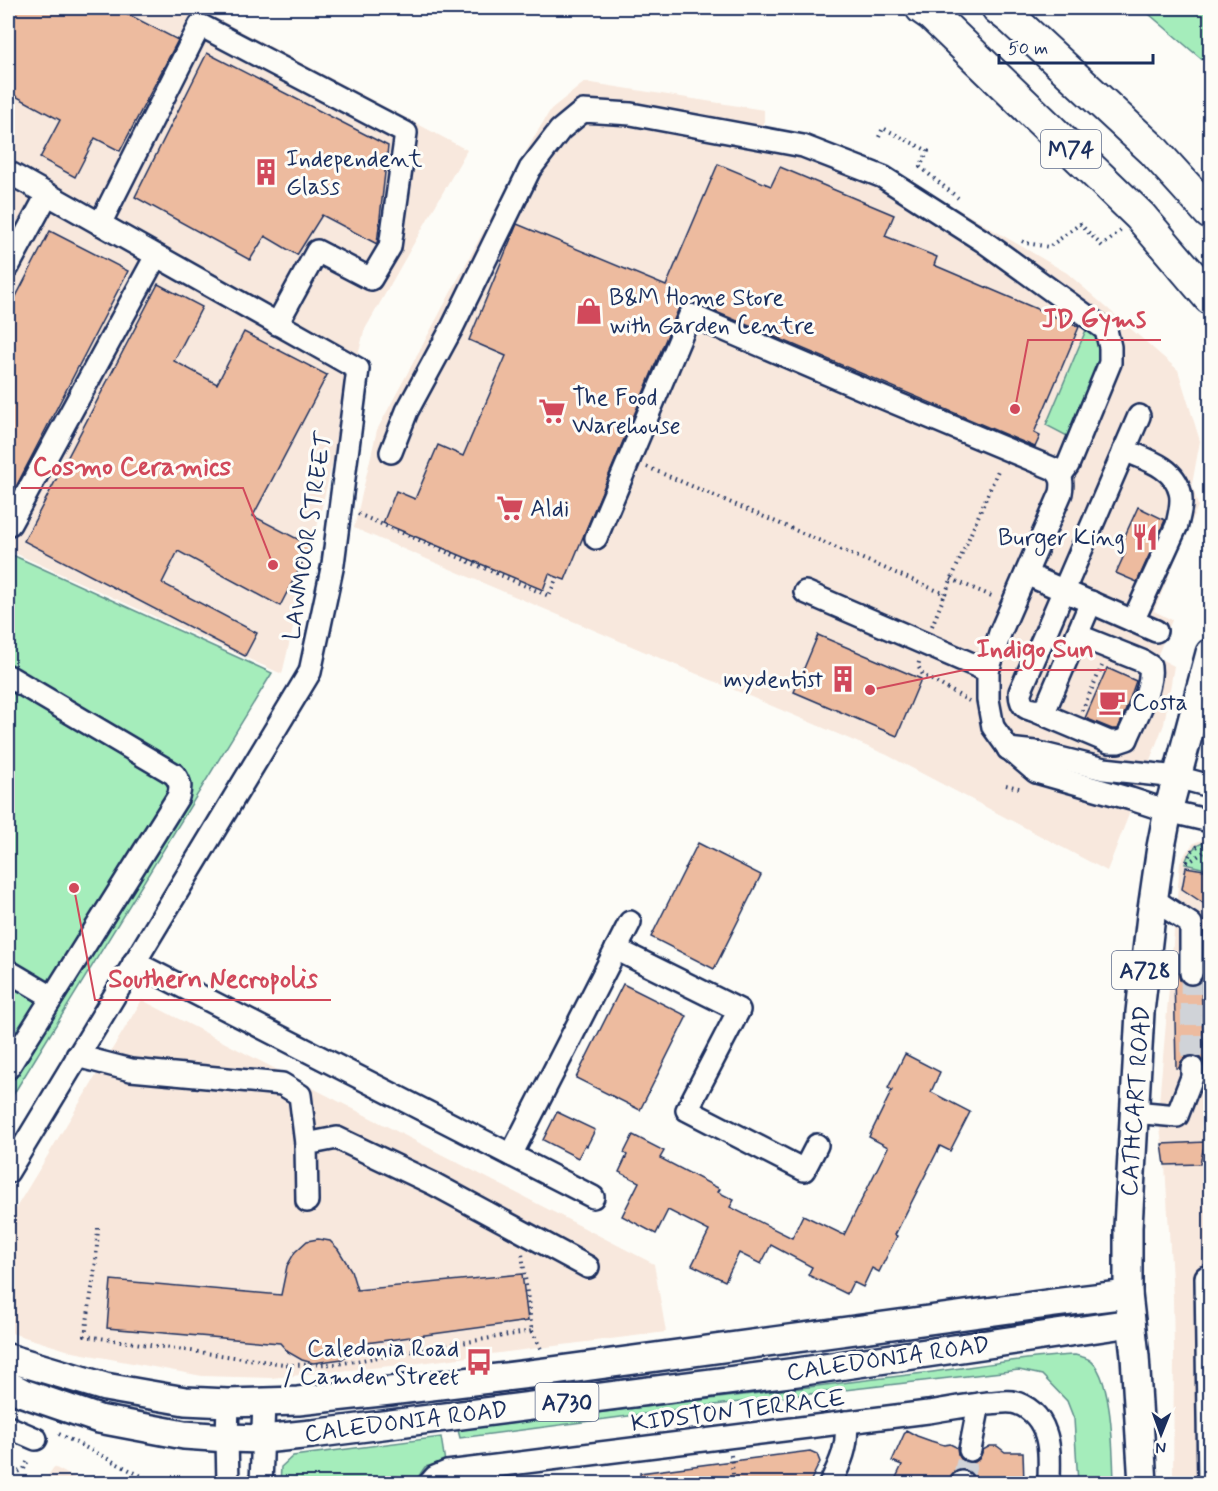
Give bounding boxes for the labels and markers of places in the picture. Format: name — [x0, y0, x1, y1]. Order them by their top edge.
place label: Independent Glass — [286, 144, 423, 203]
building icon: Independent Glass — [251, 157, 281, 187]
place label: B&M Home Store with Garden Centre — [609, 283, 815, 342]
shop icon: B&M Home Store with Garden Centre — [574, 296, 604, 326]
callout: JD Gyms — [1028, 296, 1161, 340]
place label: The Food Warehouse — [572, 383, 681, 442]
supermarket icon: The Food Warehouse — [537, 396, 567, 426]
callout: Cosmo Ceramics — [21, 444, 243, 488]
supermarket icon: Aldi — [495, 493, 525, 523]
place label: Aldi — [530, 494, 569, 525]
restaurant icon: Burger King — [1130, 522, 1160, 552]
place label: Burger King — [998, 523, 1125, 556]
callout: Indigo Sun — [964, 626, 1106, 670]
building icon: mydentist — [828, 664, 858, 694]
place label: mydentist — [723, 665, 823, 696]
cafe icon: Costa — [1097, 687, 1127, 717]
place label: Costa — [1132, 688, 1188, 719]
callout: Southern Necropolis — [95, 956, 331, 1000]
place label: Caledonia Road / Camden Street — [283, 1334, 459, 1393]
bus stop icon: Caledonia Road / Camden Street — [464, 1347, 494, 1377]

